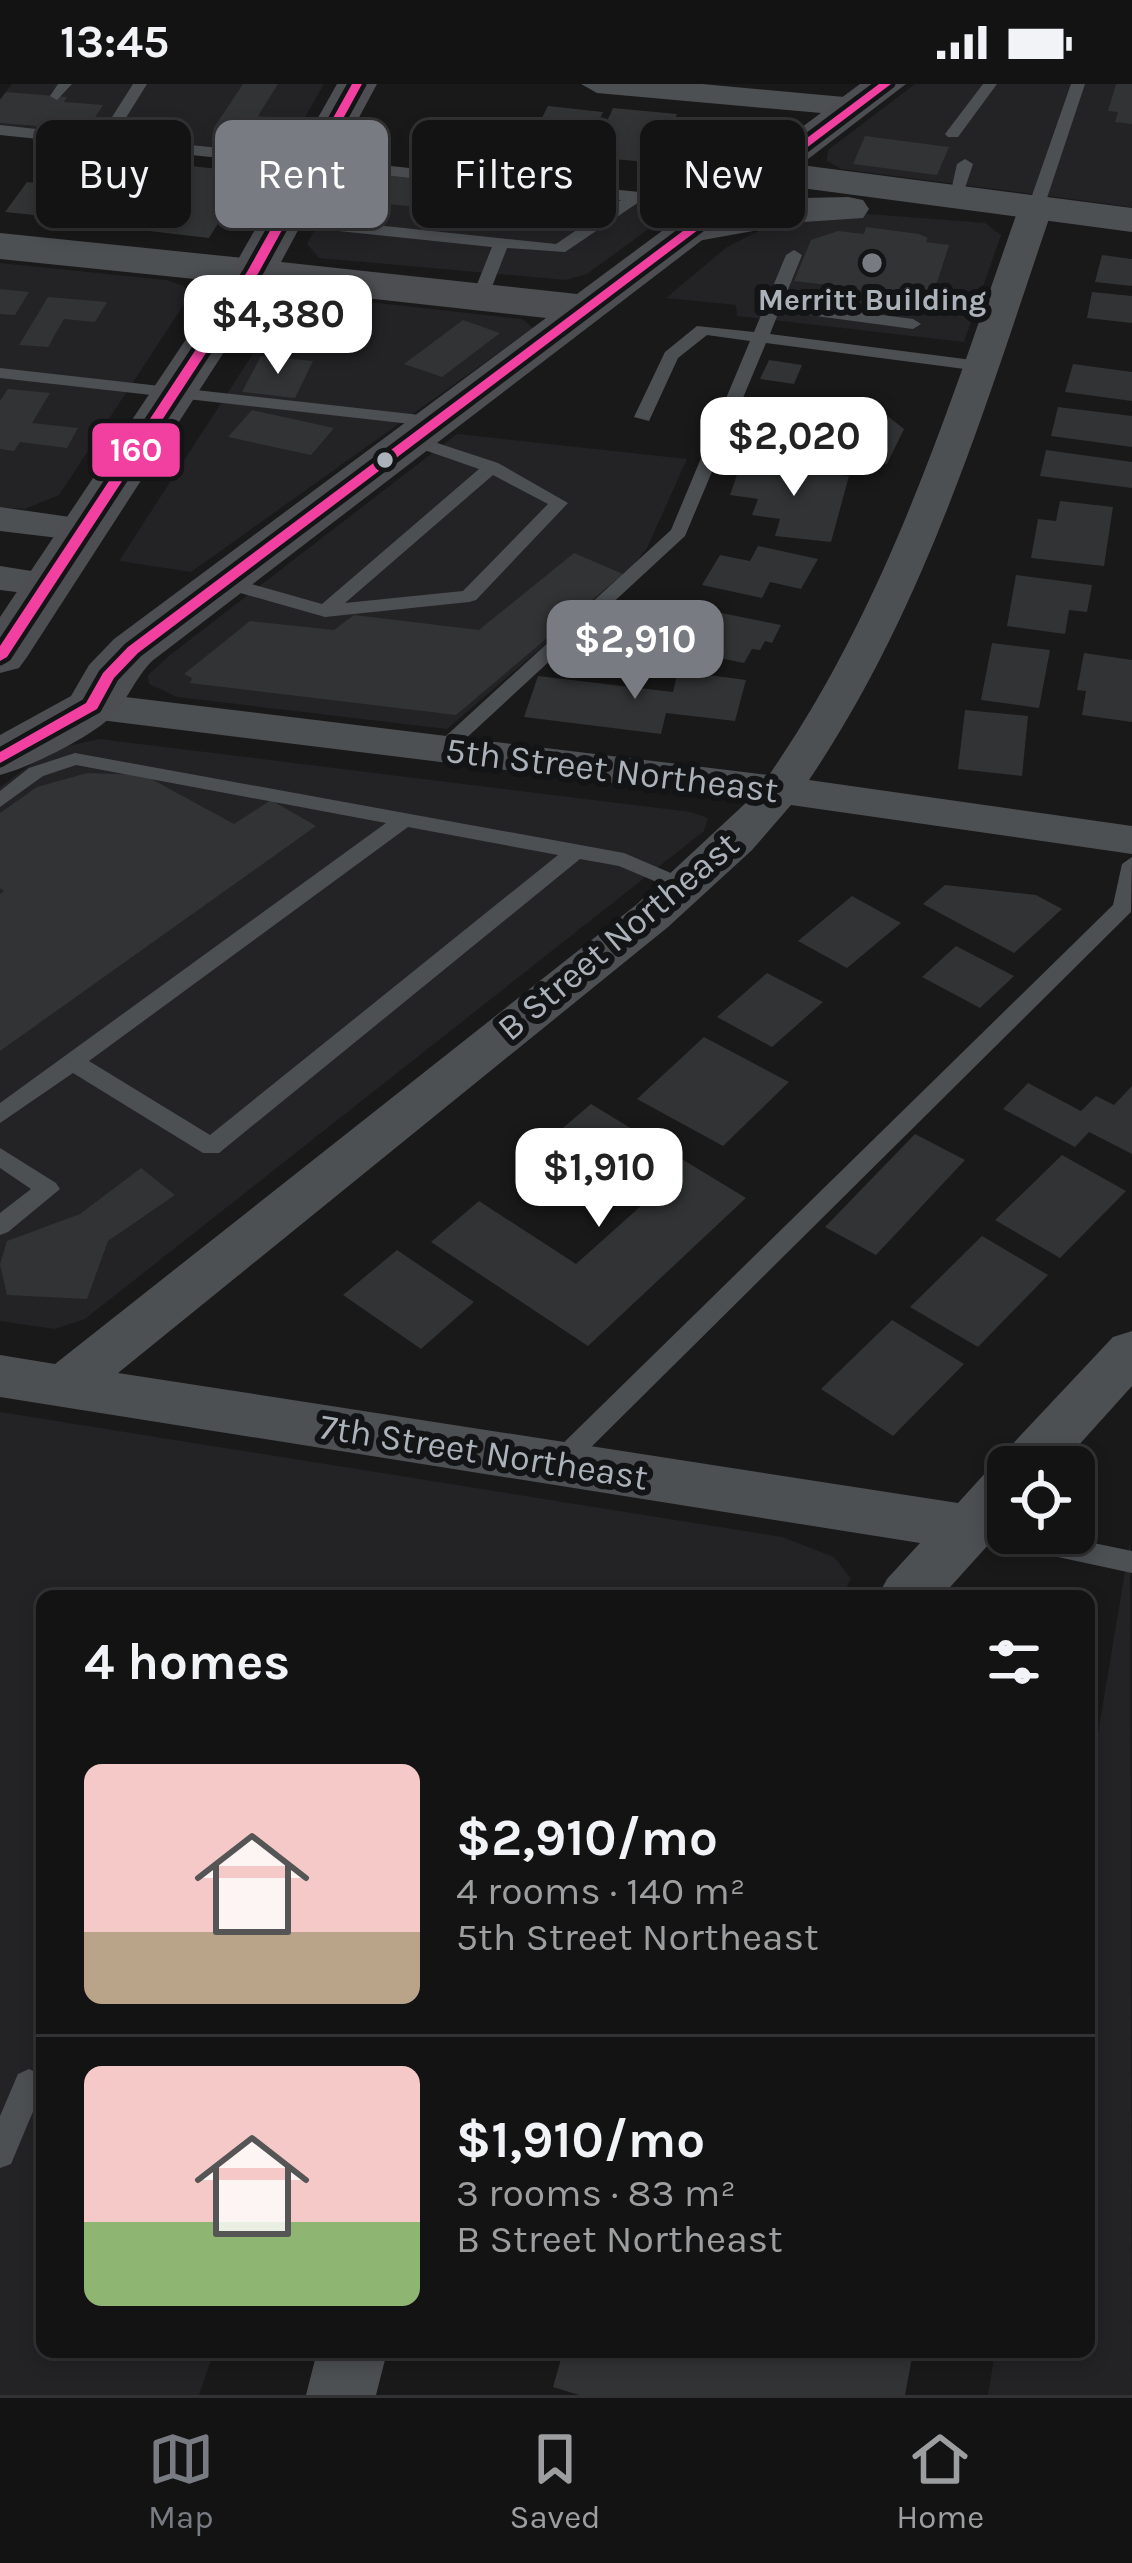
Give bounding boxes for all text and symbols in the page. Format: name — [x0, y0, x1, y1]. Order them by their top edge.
text: 13:45 — [60, 16, 169, 68]
chip: Buy — [36, 120, 191, 228]
chip: Rent — [215, 120, 388, 228]
chip: Filters — [412, 120, 616, 228]
chip: New — [640, 120, 805, 228]
marker: Merritt Building — [859, 250, 885, 276]
pin: $4,380 — [180, 275, 376, 377]
place label: Merritt Building — [758, 282, 986, 318]
text: $4,380 — [211, 291, 345, 337]
pin: $2,020 — [696, 397, 892, 499]
text: $2,020 — [727, 413, 861, 459]
line badge: 160 — [90, 421, 182, 479]
text: 160 — [110, 431, 162, 469]
unlabelled marker — [374, 449, 396, 471]
pin: $2,910 — [537, 600, 733, 702]
text: $2,910 — [574, 616, 696, 662]
street label: 5th Street Northeast — [443, 729, 781, 811]
street label: B Street Northeast — [489, 823, 747, 1049]
pin: $1,910 — [501, 1128, 697, 1230]
text: $1,910 — [542, 1144, 656, 1190]
street label: 7th Street Northeast — [317, 1405, 651, 1499]
map controls — [987, 1446, 1095, 1554]
button: locate — [987, 1446, 1095, 1554]
icon: filters — [981, 1629, 1047, 1695]
text: 4 homes — [84, 1632, 290, 1692]
text: $2,910/mo — [456, 1808, 718, 1868]
icon: home — [180, 1812, 324, 1956]
text: 4 rooms · 140 m² — [456, 1868, 745, 1914]
text: 5th Street Northeast — [456, 1914, 819, 1960]
text: $1,910/mo — [456, 2110, 705, 2170]
icon: home — [180, 2114, 324, 2258]
text: 3 rooms · 83 m² — [456, 2170, 736, 2216]
text: B Street Northeast — [456, 2216, 783, 2262]
tab: Map — [148, 2426, 214, 2536]
tab: Saved — [509, 2426, 601, 2536]
tab: Home — [896, 2426, 984, 2536]

